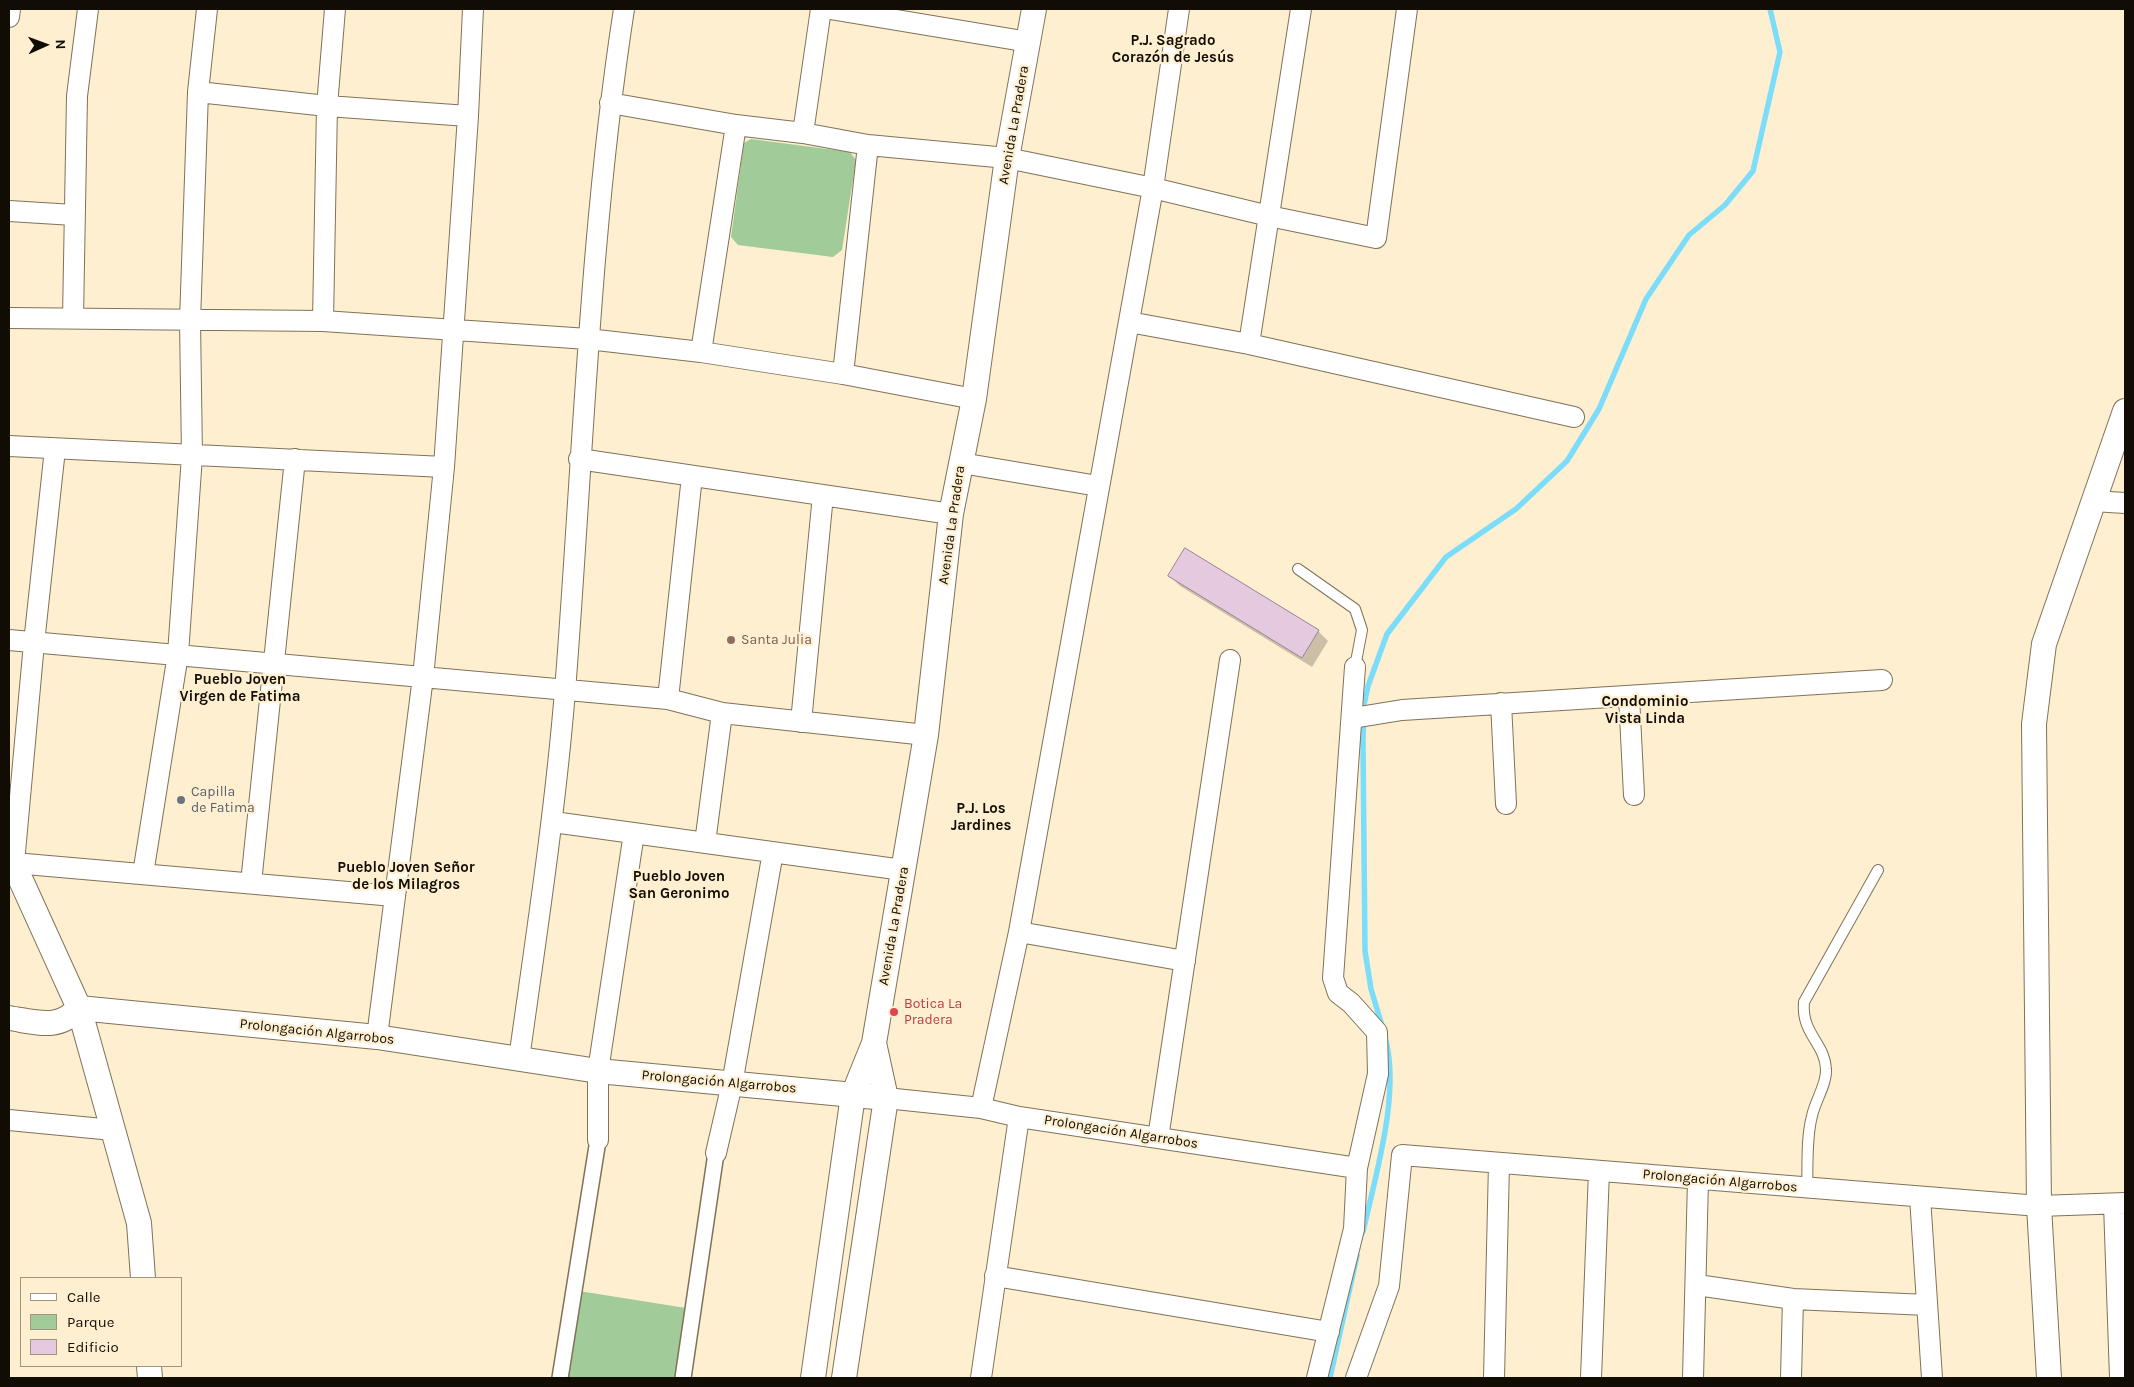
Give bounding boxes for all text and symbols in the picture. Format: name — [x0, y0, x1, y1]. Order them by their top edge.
north arrow — [20, 20, 70, 70]
district label: P.J. Sagrado Corazón de Jesús — [1112, 32, 1234, 67]
text: N — [52, 39, 69, 50]
street label: Avenida La Pradera — [995, 64, 1033, 186]
street label: Avenida La Pradera — [935, 464, 969, 586]
place label: Santa Julia — [741, 632, 812, 648]
marker: Santa Julia — [725, 634, 737, 646]
district label: Pueblo Joven Virgen de Fatima — [180, 671, 300, 706]
district label: Condominio Vista Linda — [1602, 693, 1688, 728]
place label: Capilla de Fatima — [191, 784, 255, 816]
marker: Capilla de Fatima — [175, 794, 187, 806]
district label: P.J. Los Jardines — [951, 800, 1011, 835]
district label: Pueblo Joven Señor de los Milagros — [337, 859, 475, 894]
street label: Avenida La Pradera — [875, 865, 913, 987]
district label: Pueblo Joven San Geronimo — [629, 868, 729, 903]
place label: Botica La Pradera — [904, 996, 962, 1028]
marker: Botica La Pradera — [888, 1006, 900, 1018]
street label: Prolongación Algarrobos — [239, 1016, 395, 1048]
street label: Prolongación Algarrobos — [641, 1067, 797, 1097]
street label: Prolongación Algarrobos — [1043, 1112, 1199, 1152]
street label: Prolongación Algarrobos — [1642, 1166, 1798, 1196]
legend — [20, 1277, 182, 1367]
text: Calle — [67, 1288, 101, 1306]
text: Parque — [67, 1313, 115, 1331]
text: Edificio — [67, 1338, 119, 1356]

